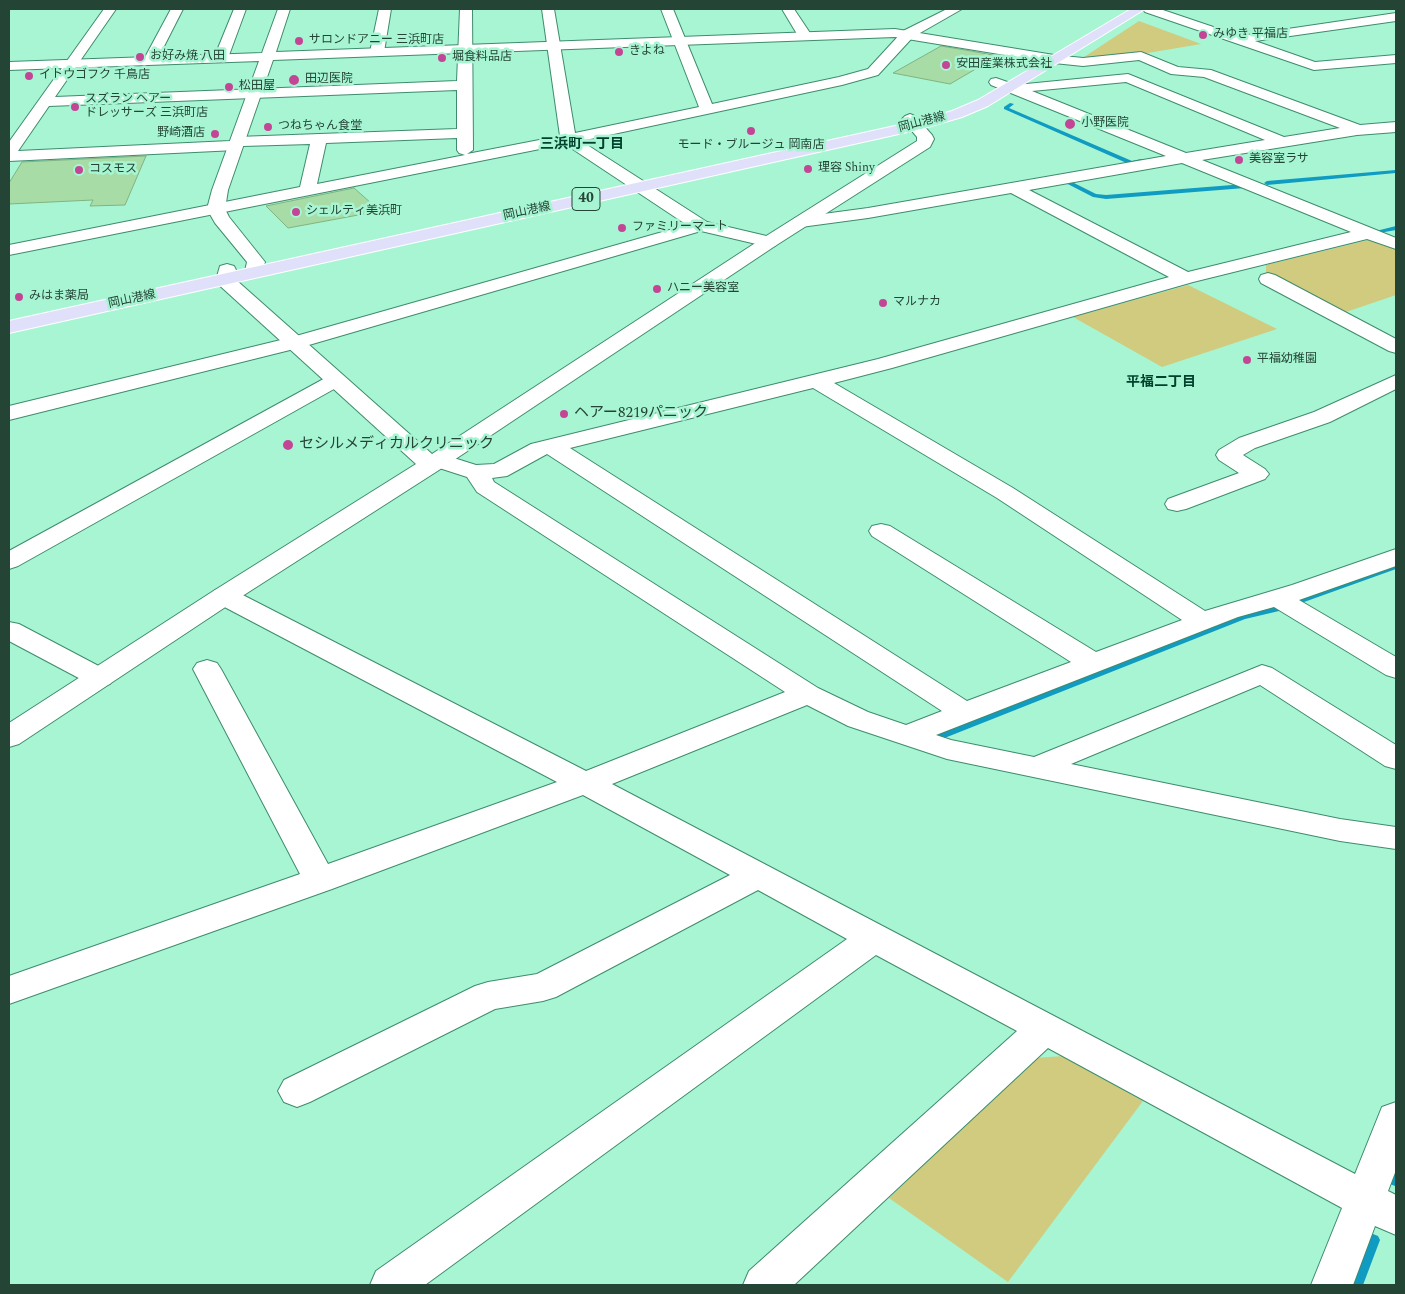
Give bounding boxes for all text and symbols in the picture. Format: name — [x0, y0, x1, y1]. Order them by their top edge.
place label: みゆき 平福店 — [1213, 28, 1288, 42]
marker: みゆき 平福店 — [1197, 29, 1209, 41]
place label: サロンドアニー 三浜町店 — [309, 34, 444, 48]
marker: サロンドアニー 三浜町店 — [293, 35, 305, 47]
place label: きよね — [629, 45, 665, 59]
marker: きよね — [613, 46, 625, 58]
place label: お好み焼 八田 — [150, 50, 225, 64]
marker: お好み焼 八田 — [134, 51, 146, 63]
place label: 堀食料品店 — [452, 51, 512, 65]
marker: 堀食料品店 — [436, 52, 448, 64]
place label: 安田産業株式会社 — [956, 58, 1052, 72]
marker: 安田産業株式会社 — [940, 59, 952, 71]
place label: イトウゴフク 千鳥店 — [39, 69, 150, 83]
marker: イトウゴフク 千鳥店 — [23, 70, 35, 82]
marker: 田辺医院 — [287, 73, 301, 87]
place label: 田辺医院 — [305, 73, 353, 87]
place label: 松田屋 — [239, 80, 275, 94]
marker: 松田屋 — [223, 81, 235, 93]
place label: スズラン ヘアー ドレッサーズ 三浜町店 — [85, 93, 208, 121]
marker: スズラン ヘアー ドレッサーズ 三浜町店 — [69, 101, 81, 113]
street label: 岡山港線 — [897, 110, 947, 136]
marker: 小野医院 — [1063, 117, 1077, 131]
place label: 小野医院 — [1081, 117, 1129, 131]
place label: つねちゃん食堂 — [278, 120, 362, 134]
marker: つねちゃん食堂 — [262, 121, 274, 133]
marker: モード・ブルージュ 岡南店 — [745, 125, 757, 137]
place label: 野崎酒店 — [157, 127, 205, 141]
marker: 野崎酒店 — [209, 128, 221, 140]
district label: 三浜町一丁目 — [540, 137, 624, 153]
place label: モード・ブルージュ 岡南店 — [678, 139, 824, 153]
place label: 美容室ラサ — [1249, 153, 1309, 167]
marker: 美容室ラサ — [1233, 154, 1245, 166]
place label: 理容 Shiny — [818, 162, 875, 176]
place label: コスモス — [89, 163, 137, 177]
marker: 理容 Shiny — [802, 163, 814, 175]
marker: コスモス — [73, 164, 85, 176]
road number: 40 — [572, 188, 600, 210]
street label: 岡山港線 — [502, 200, 552, 224]
place label: シェルティ美浜町 — [306, 205, 402, 219]
marker: シェルティ美浜町 — [290, 206, 302, 218]
place label: ファミリーマート — [632, 221, 728, 235]
marker: ファミリーマート — [616, 222, 628, 234]
place label: ハニー美容室 — [667, 282, 739, 296]
marker: ハニー美容室 — [651, 283, 663, 295]
street label: 岡山港線 — [107, 288, 157, 312]
place label: みはま薬局 — [29, 290, 89, 304]
marker: みはま薬局 — [13, 291, 25, 303]
place label: マルナカ — [893, 296, 941, 310]
marker: マルナカ — [877, 297, 889, 309]
place label: 平福幼稚園 — [1257, 353, 1317, 367]
marker: 平福幼稚園 — [1241, 354, 1253, 366]
district label: 平福二丁目 — [1126, 375, 1196, 391]
place label: ヘアー8219パニック — [574, 405, 708, 423]
marker: ヘアー8219パニック — [558, 408, 570, 420]
place label: セシルメディカルクリニック — [299, 436, 494, 454]
marker: セシルメディカルクリニック — [281, 438, 295, 452]

